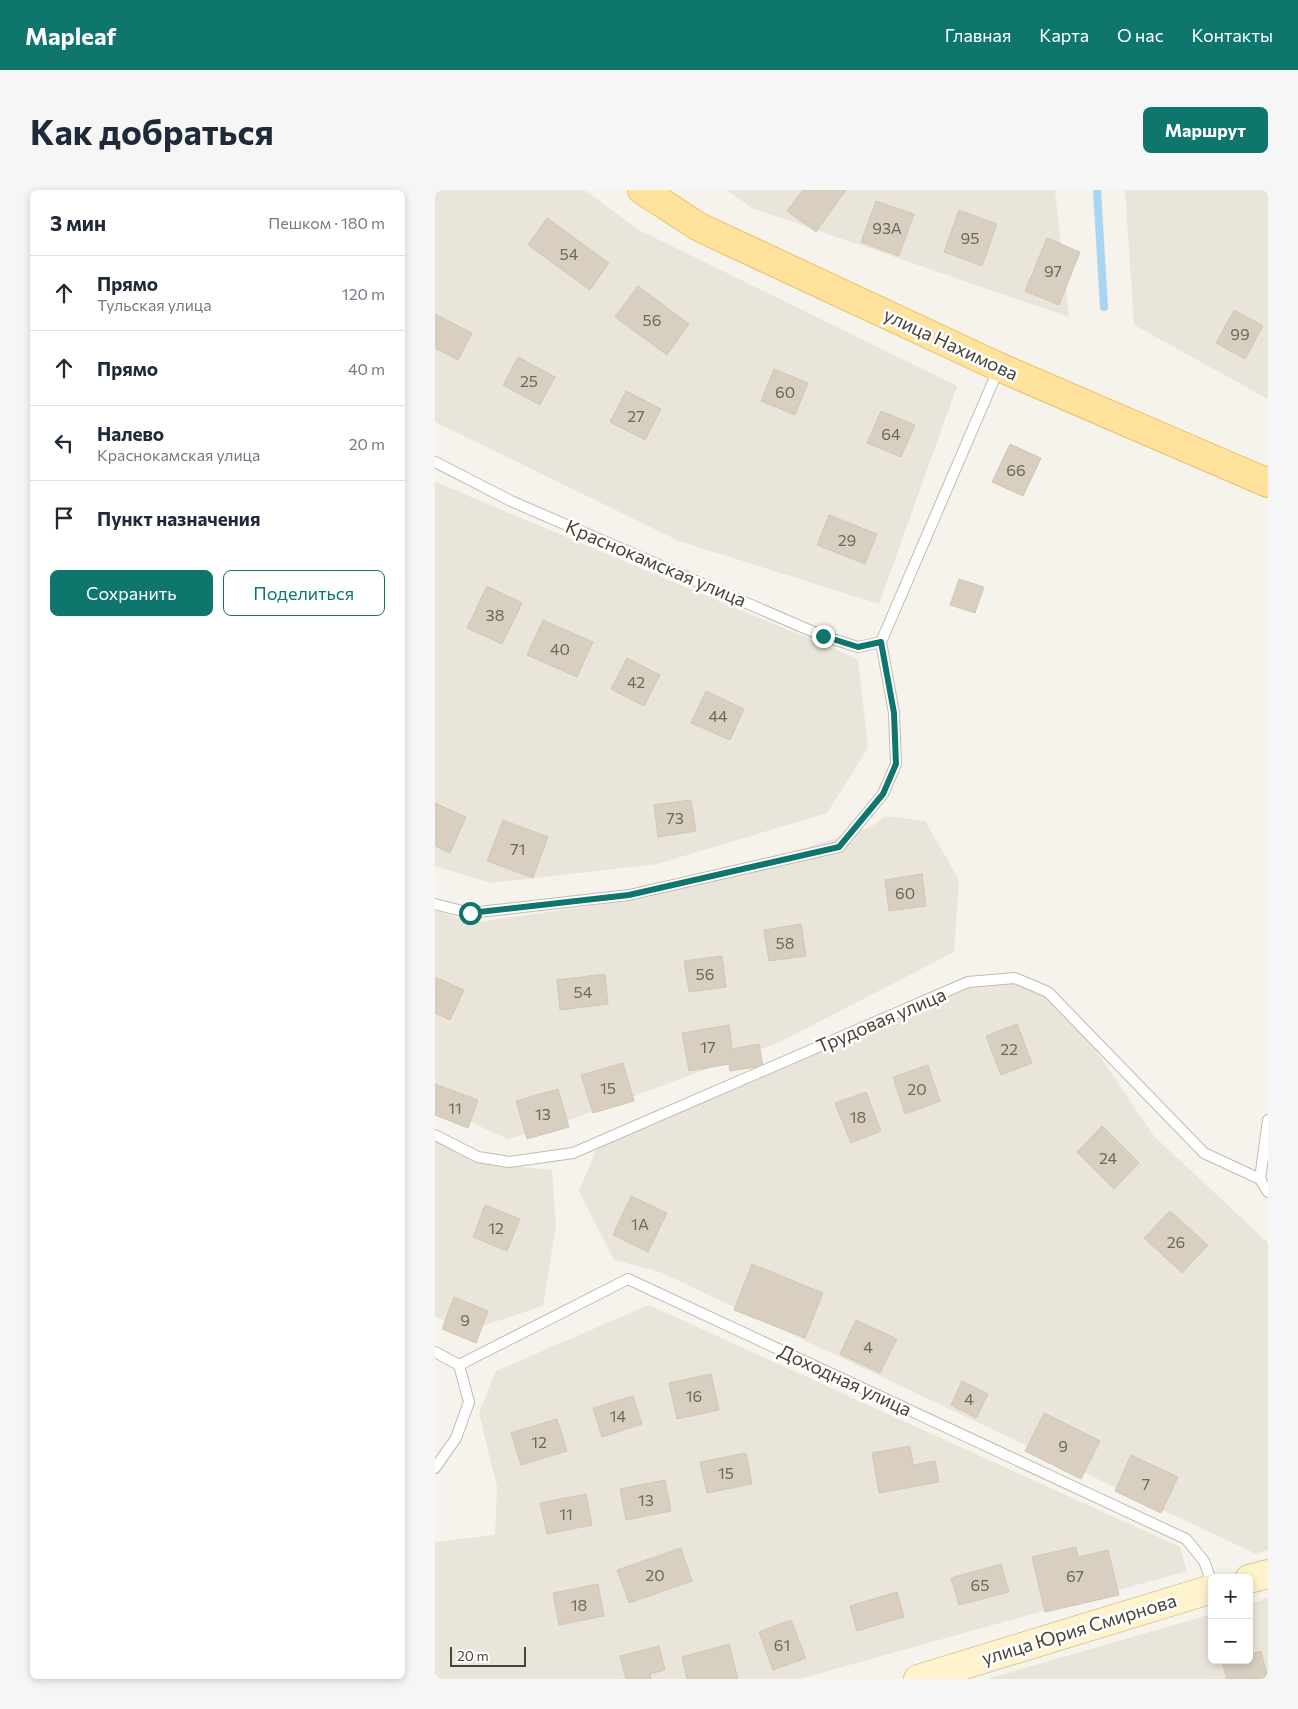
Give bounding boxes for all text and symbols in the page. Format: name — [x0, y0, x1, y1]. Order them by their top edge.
text: Mapleaf — [25, 21, 116, 50]
text: Главная — [945, 24, 1011, 46]
text: Карта — [1039, 24, 1089, 46]
text: О нас — [1117, 24, 1164, 46]
text: Контакты — [1192, 24, 1273, 46]
button: Маршрут — [1143, 107, 1268, 153]
text: Как добраться — [30, 109, 274, 152]
text: 3 мин — [50, 210, 106, 235]
text: Пешком · 180 m — [268, 213, 385, 232]
house number: 93А — [872, 218, 902, 237]
house number: 95 — [961, 228, 979, 247]
house number: 54 — [560, 244, 579, 263]
house number: 97 — [1044, 261, 1062, 280]
text: Прямо — [97, 272, 158, 295]
icon: ahead — [50, 279, 78, 307]
text: 120 m — [342, 284, 385, 303]
text: Тульская улица — [97, 295, 211, 314]
street label: улица Нахимова — [880, 302, 1022, 385]
house number: 56 — [643, 310, 661, 329]
house number: 99 — [1230, 324, 1250, 343]
icon: ahead — [50, 354, 78, 382]
text: Прямо — [97, 357, 158, 380]
text: 40 m — [348, 359, 385, 378]
house number: 25 — [520, 371, 538, 390]
house number: 60 — [775, 382, 795, 401]
house number: 27 — [627, 406, 645, 425]
text: Налево — [97, 422, 164, 445]
house number: 64 — [881, 424, 901, 443]
icon: left — [50, 429, 78, 457]
text: 20 m — [349, 434, 385, 453]
text: Краснокамская улица — [97, 445, 260, 464]
house number: 66 — [1006, 460, 1026, 479]
icon: arrive — [50, 504, 78, 532]
text: Пункт назначения — [97, 507, 260, 530]
street label: Краснокамская улица — [563, 514, 750, 611]
house number: 29 — [838, 530, 856, 549]
button: Сохранить — [50, 570, 213, 616]
button: Поделиться — [223, 570, 385, 616]
house number: 38 — [486, 605, 504, 624]
route end — [812, 625, 835, 648]
house number: 40 — [550, 639, 570, 658]
house number: 42 — [627, 672, 645, 691]
house number: 44 — [708, 706, 728, 725]
house number: 73 — [666, 808, 684, 827]
house number: 71 — [510, 839, 526, 858]
house number: 60 — [895, 883, 915, 902]
route start — [459, 902, 482, 925]
house number: 58 — [776, 933, 794, 952]
house number: 56 — [696, 964, 714, 983]
house number: 54 — [574, 982, 593, 1001]
street label: Трудовая улица — [812, 982, 949, 1057]
house number: 17 — [700, 1037, 716, 1056]
house number: 22 — [1000, 1039, 1018, 1058]
house number: 15 — [600, 1078, 616, 1097]
house number: 20 — [907, 1079, 927, 1098]
house number: 11 — [448, 1098, 462, 1117]
house number: 13 — [535, 1104, 551, 1123]
house number: 18 — [850, 1107, 866, 1126]
house number: 24 — [1099, 1148, 1117, 1167]
house number: 1А — [631, 1214, 649, 1233]
house number: 12 — [488, 1218, 504, 1237]
house number: 26 — [1167, 1232, 1185, 1251]
house number: 9 — [460, 1310, 470, 1329]
house number: 4 — [863, 1337, 873, 1356]
street label: Доходная улица — [775, 1339, 915, 1420]
house number: 16 — [686, 1386, 702, 1405]
house number: 4 — [964, 1389, 974, 1408]
house number: 14 — [610, 1406, 627, 1425]
house number: 12 — [531, 1432, 547, 1451]
house number: 9 — [1058, 1436, 1068, 1455]
house number: 15 — [718, 1463, 734, 1482]
house number: 7 — [1142, 1474, 1150, 1493]
house number: 13 — [638, 1490, 654, 1509]
house number: 11 — [559, 1504, 573, 1523]
house number: 20 — [645, 1565, 665, 1584]
house number: 67 — [1066, 1566, 1084, 1585]
map controls — [1208, 1574, 1253, 1664]
button: + — [1208, 1574, 1253, 1619]
house number: 65 — [971, 1575, 989, 1594]
street label: улица Юрия Смирнова — [979, 1588, 1179, 1669]
house number: 18 — [571, 1595, 587, 1614]
button: − — [1208, 1619, 1253, 1664]
house number: 61 — [774, 1635, 790, 1654]
scale bar — [450, 1644, 526, 1667]
text: 20 m — [457, 1647, 489, 1664]

